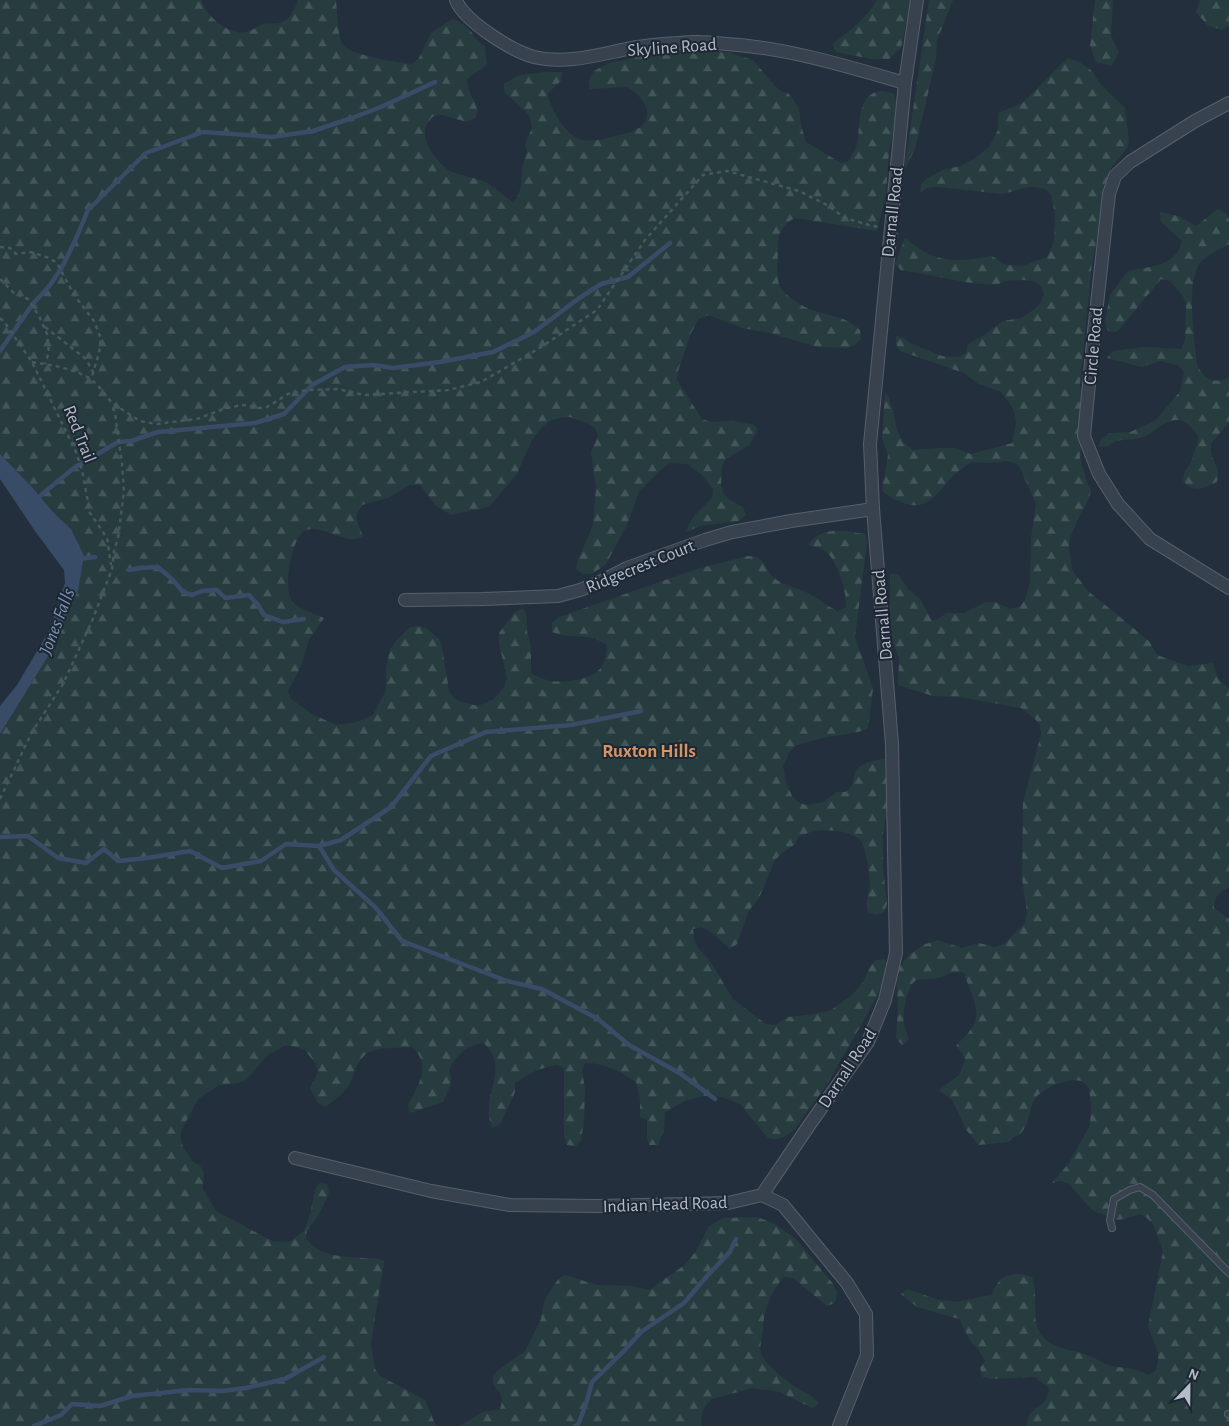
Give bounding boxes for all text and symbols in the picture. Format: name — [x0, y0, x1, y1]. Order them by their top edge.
street label: Skyline Road — [627, 36, 717, 60]
street label: Darnall Road — [879, 166, 907, 258]
street label: Circle Road — [1082, 306, 1106, 386]
street label: Red Trail — [59, 403, 99, 466]
street label: Ridgecrest Court — [584, 537, 697, 597]
street label: Darnall Road — [870, 569, 896, 661]
water label: Jones Falls — [36, 586, 79, 658]
district label: Ruxton Hills — [602, 742, 696, 761]
street label: Darnall Road — [816, 1026, 880, 1112]
street label: Indian Head Road — [602, 1194, 728, 1216]
north arrow — [1164, 1361, 1214, 1411]
text: N — [1186, 1367, 1201, 1383]

